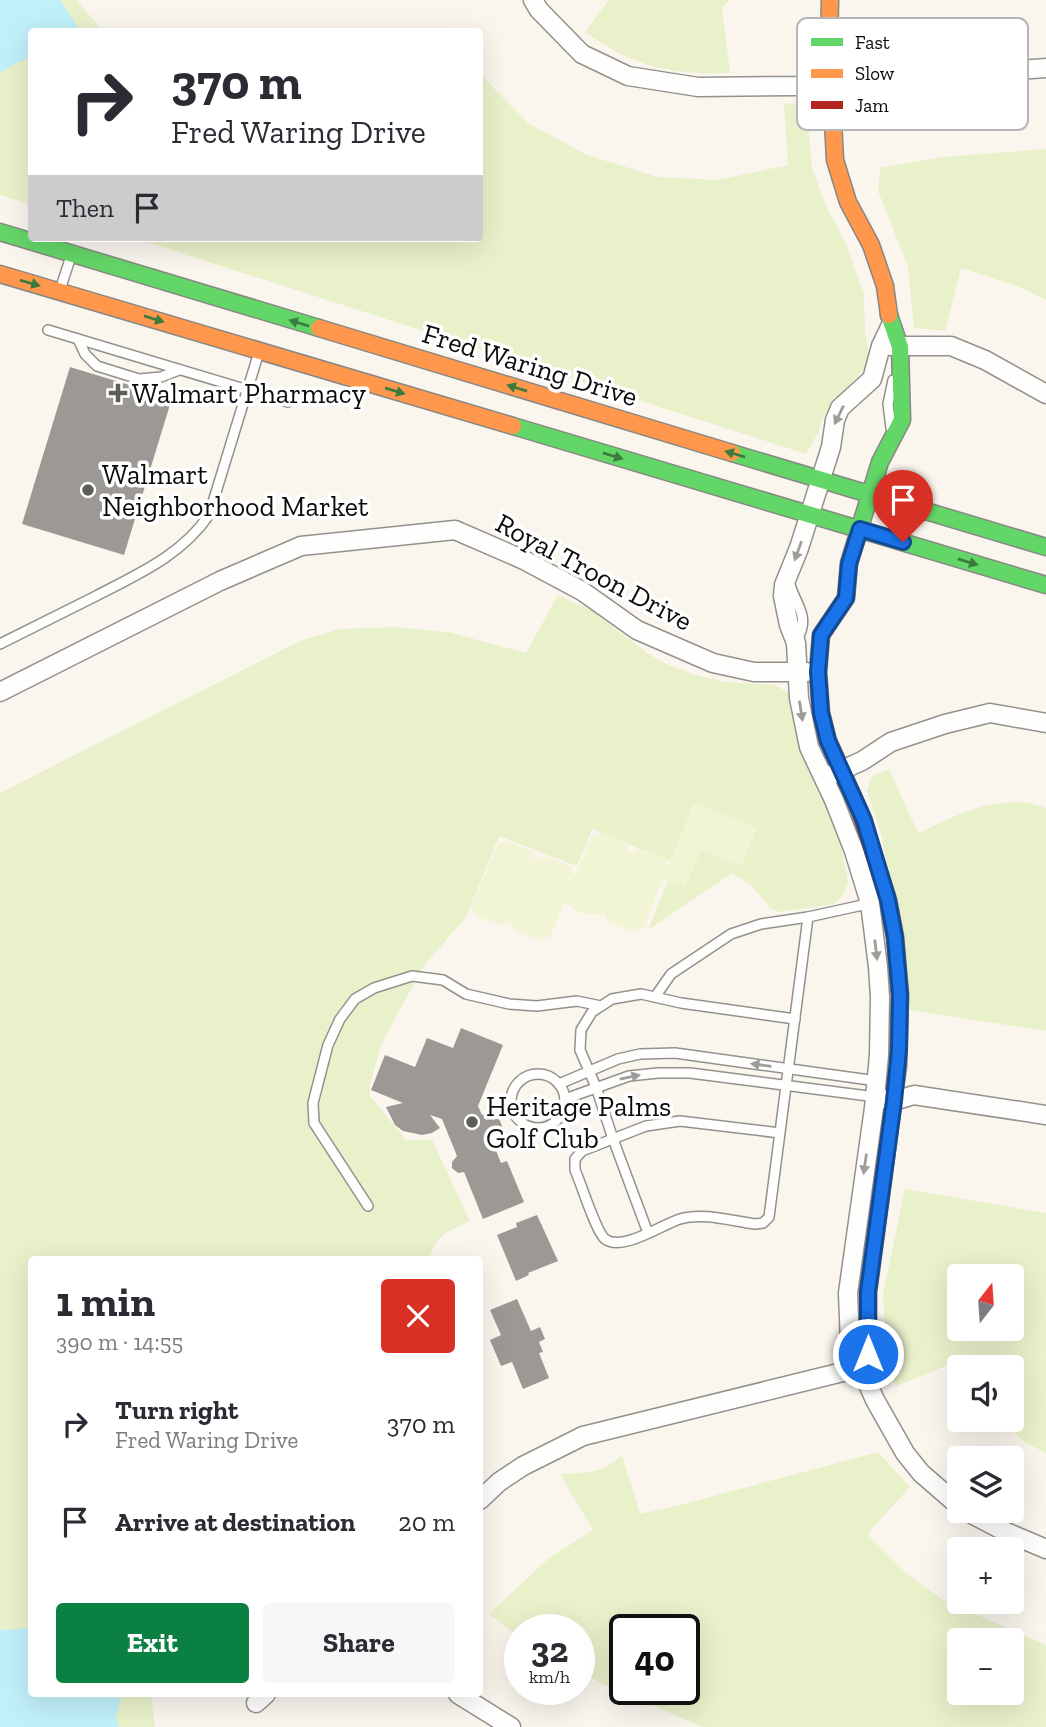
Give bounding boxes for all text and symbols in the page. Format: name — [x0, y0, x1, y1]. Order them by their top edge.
legend — [797, 18, 1028, 130]
text: Fast — [855, 31, 890, 54]
text: 370 m — [171, 53, 302, 112]
icon: right — [56, 56, 147, 147]
text: Slow — [855, 62, 895, 85]
text: Jam — [855, 94, 889, 117]
text: Fred Waring Drive — [171, 113, 426, 151]
icon: arrive — [128, 189, 166, 227]
text: Then — [56, 192, 114, 224]
one-way arrow — [20, 278, 41, 288]
one-way arrow — [144, 314, 165, 324]
street label: Fred Waring Drive — [419, 317, 641, 413]
one-way arrow — [289, 318, 310, 328]
place label: Walmart Pharmacy — [132, 377, 367, 410]
one-way arrow — [507, 383, 528, 393]
marker: Walmart Pharmacy — [110, 385, 126, 401]
one-way arrow — [385, 386, 406, 396]
one-way arrow — [833, 404, 845, 425]
one-way arrow — [725, 448, 746, 458]
one-way arrow — [603, 451, 624, 461]
place label: Walmart Neighborhood Market — [102, 458, 369, 523]
pin — [873, 470, 933, 542]
icon: arrive — [884, 481, 922, 519]
marker: Walmart Neighborhood Market — [80, 482, 96, 498]
street label: Royal Troon Drive — [490, 506, 698, 638]
one-way arrow — [792, 541, 803, 562]
one-way arrow — [958, 558, 979, 568]
one-way arrow — [796, 700, 807, 722]
one-way arrow — [871, 939, 882, 961]
one-way arrow — [750, 1059, 772, 1070]
one-way arrow — [619, 1072, 641, 1083]
place label: Heritage Palms Golf Club — [486, 1090, 671, 1155]
marker: Heritage Palms Golf Club — [464, 1114, 480, 1130]
one-way arrow — [859, 1154, 870, 1176]
north arrow — [947, 1264, 1024, 1340]
map controls — [947, 1264, 1024, 1705]
text: 1 min — [56, 1276, 155, 1327]
button: close — [381, 1279, 455, 1353]
position arrow — [831, 1317, 905, 1391]
text: 390 m · 14:55 — [56, 1328, 183, 1356]
button: sound — [947, 1355, 1024, 1432]
text: Turn right — [115, 1394, 238, 1426]
icon: right — [56, 1405, 94, 1443]
text: 370 m — [387, 1408, 455, 1440]
text: Fred Waring Drive — [115, 1426, 298, 1454]
button: layers — [947, 1446, 1024, 1523]
icon: arrive — [56, 1503, 94, 1541]
text: Arrive at destination — [115, 1506, 355, 1538]
text: 20 m — [398, 1506, 455, 1538]
button: + — [947, 1537, 1024, 1614]
button: Exit — [56, 1603, 249, 1683]
button: Share — [263, 1603, 455, 1683]
speed limit sign: 40 — [609, 1614, 700, 1705]
button: − — [947, 1628, 1024, 1705]
text: 32 — [531, 1629, 568, 1671]
text: km/h — [529, 1666, 570, 1688]

